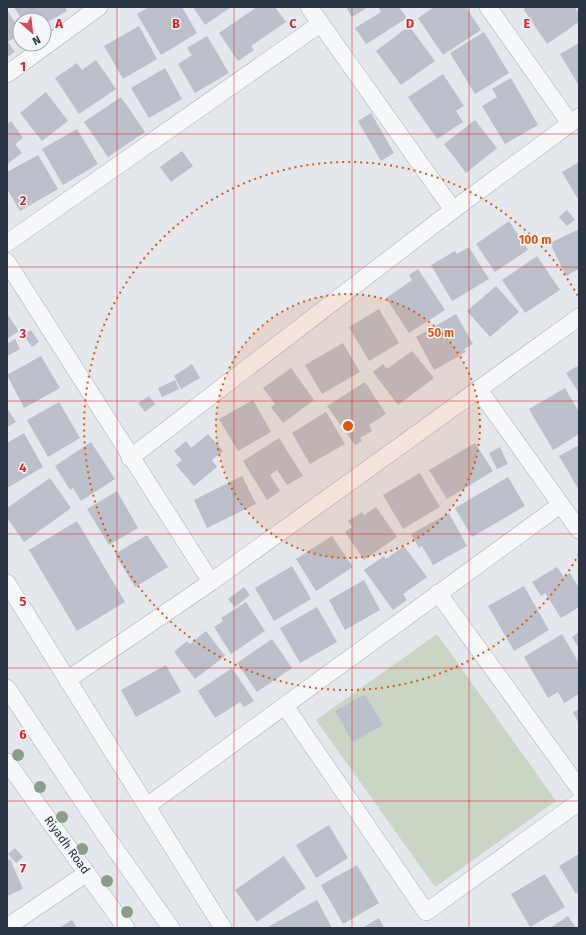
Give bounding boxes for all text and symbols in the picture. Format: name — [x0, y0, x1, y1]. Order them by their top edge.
north arrow — [12, 12, 52, 52]
text: A — [54, 16, 63, 31]
text: B — [172, 16, 180, 31]
text: C — [289, 16, 297, 31]
text: D — [406, 16, 415, 31]
text: E — [524, 16, 531, 31]
text: N — [30, 33, 43, 48]
text: 1 — [20, 59, 26, 74]
text: 2 — [20, 193, 27, 208]
text: 100 m — [519, 233, 551, 247]
text: 3 — [19, 326, 27, 341]
text: 50 m — [428, 326, 454, 340]
centre of rings — [341, 419, 355, 433]
text: 4 — [19, 460, 27, 475]
text: 5 — [20, 594, 27, 609]
text: 6 — [19, 727, 27, 742]
street label: Riyadh Road — [41, 813, 93, 877]
text: 7 — [20, 861, 26, 876]

